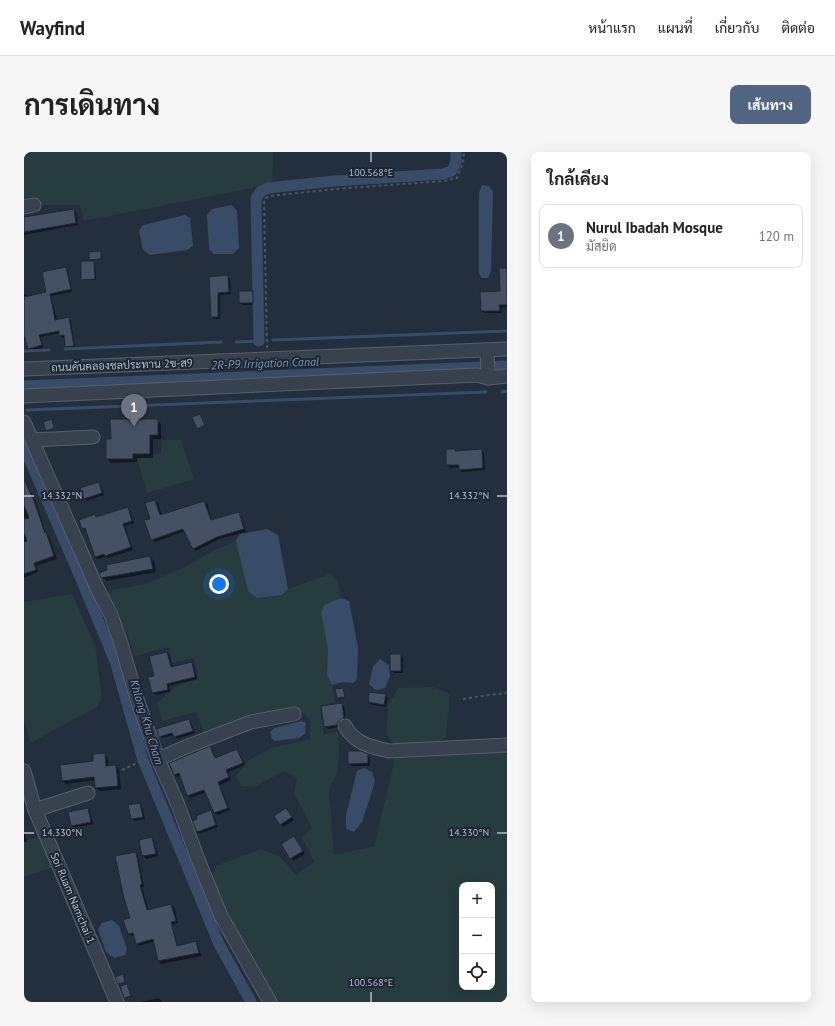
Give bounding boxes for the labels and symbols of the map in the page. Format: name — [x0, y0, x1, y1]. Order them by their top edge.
text: 100.568°E — [349, 166, 393, 179]
water label: 2R-P9 Irrigation Canal — [211, 354, 320, 372]
street label: ถนนคันคลองชลประทาน 2ข-ส9 — [51, 356, 193, 374]
pin: 1 — [121, 394, 147, 427]
text: 14.332°N — [42, 489, 82, 502]
text: 14.332°N — [449, 489, 489, 502]
your location — [209, 574, 229, 594]
water label: Khlong Khu Cham — [127, 678, 167, 766]
text: 14.330°N — [42, 826, 82, 839]
text: 14.330°N — [449, 826, 489, 839]
street label: Soi Ruam Namchai 1 — [48, 850, 98, 946]
text: 100.568°E — [349, 976, 393, 989]

